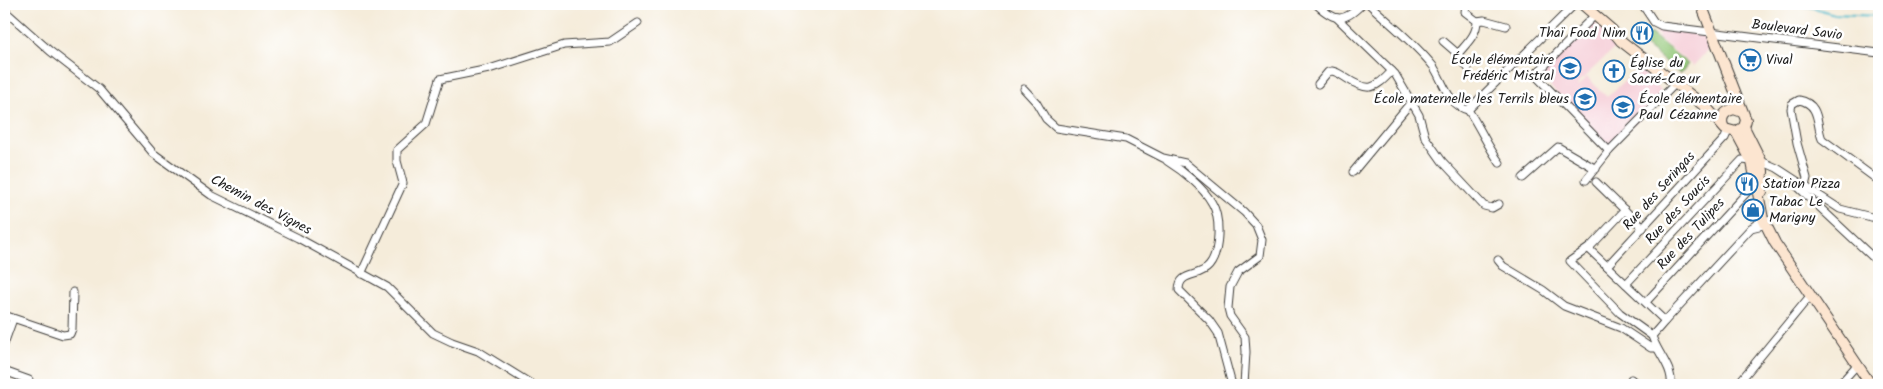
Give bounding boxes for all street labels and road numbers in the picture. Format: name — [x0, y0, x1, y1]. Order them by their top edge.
street label: Boulevard Savio — [1750, 14, 1844, 46]
street label: Rue des Seringas — [1617, 146, 1701, 236]
street label: Chemin des Vignes — [206, 169, 316, 241]
street label: Rue des Soucis — [1640, 170, 1716, 250]
street label: Rue des Tulipes — [1652, 193, 1730, 275]

